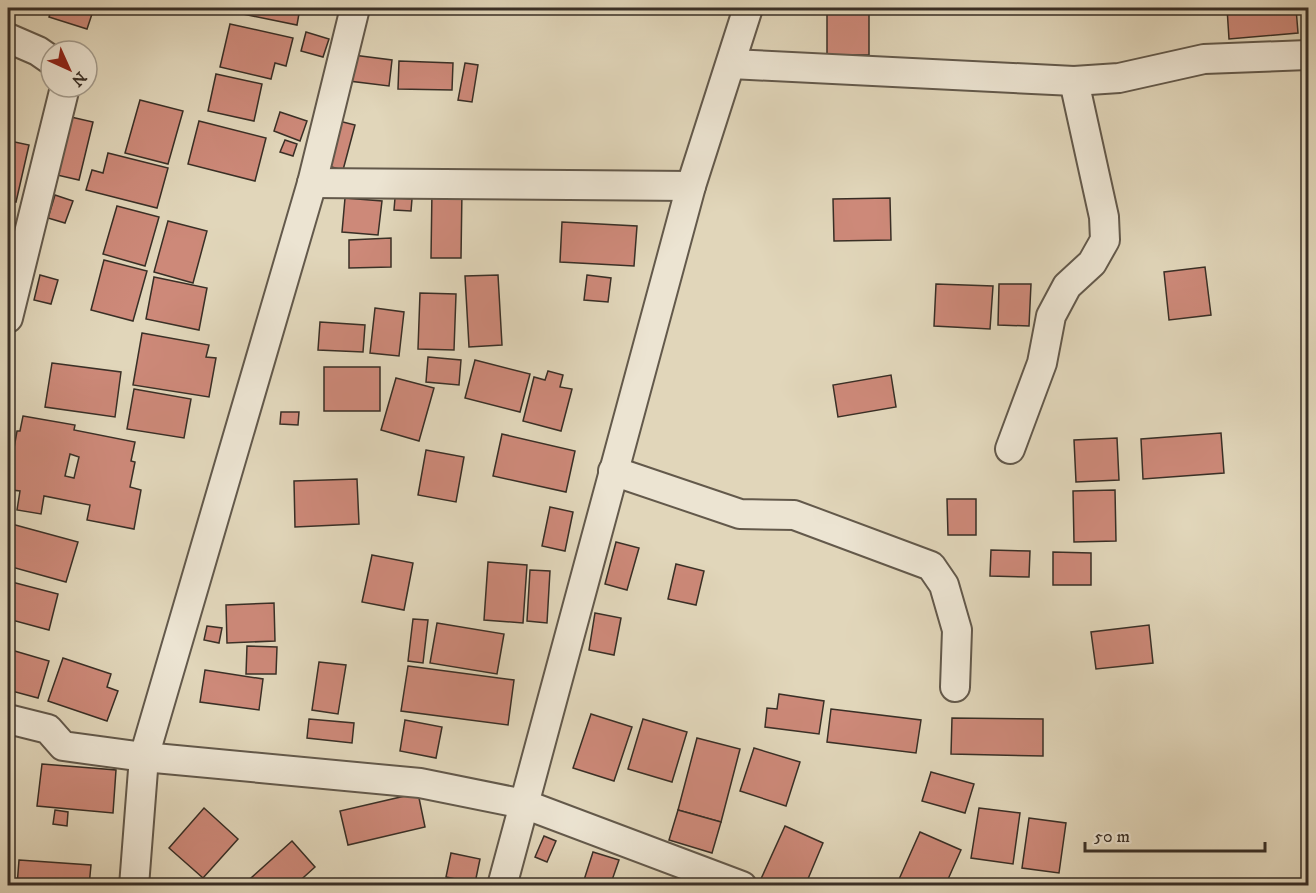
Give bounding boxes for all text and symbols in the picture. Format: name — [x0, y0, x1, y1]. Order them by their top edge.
north arrow — [39, 39, 99, 99]
text: N — [67, 67, 91, 91]
scale bar — [1085, 815, 1265, 853]
text: 50 m — [1094, 826, 1130, 848]

